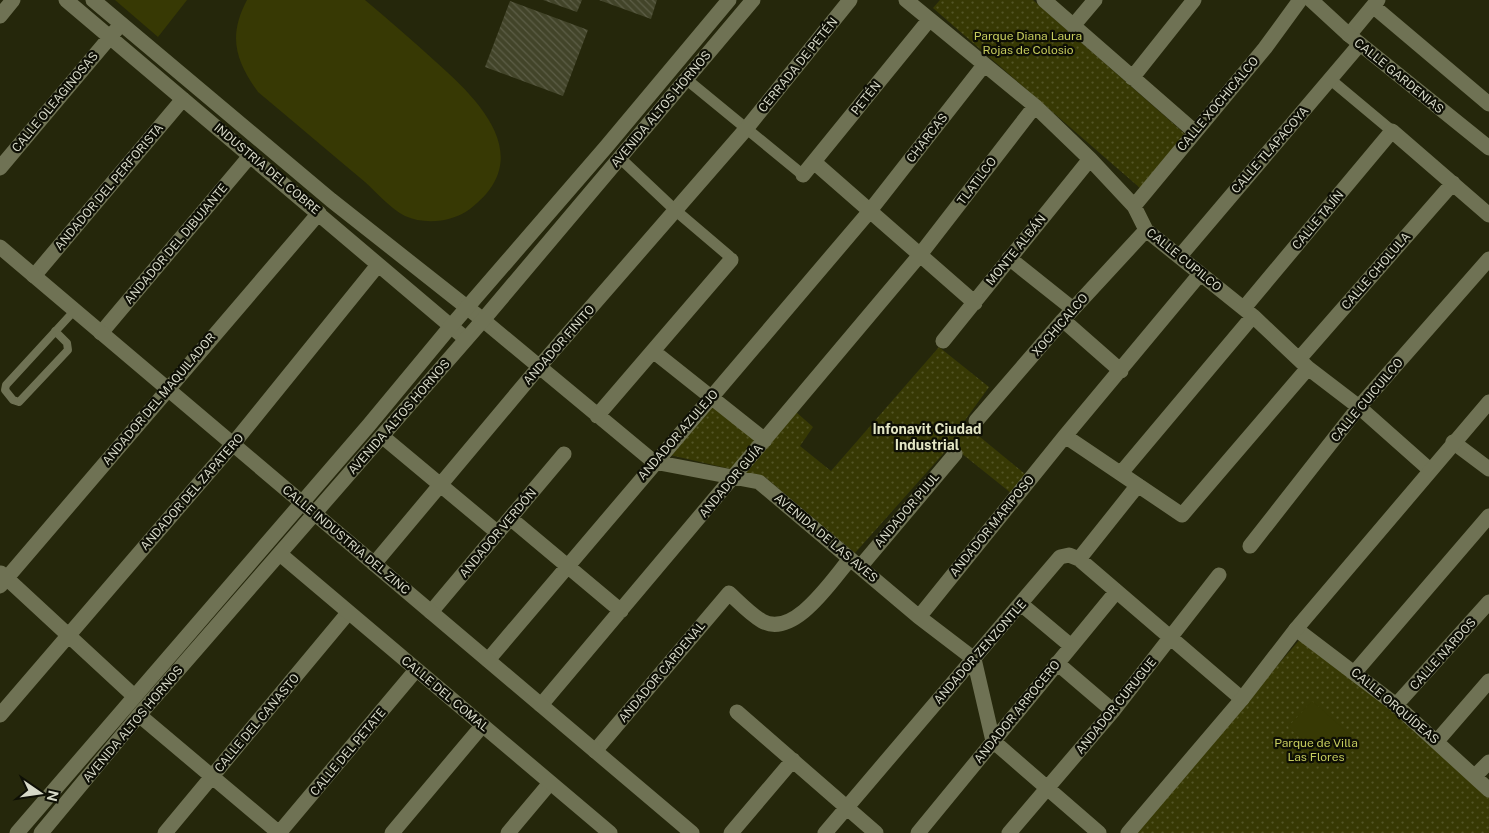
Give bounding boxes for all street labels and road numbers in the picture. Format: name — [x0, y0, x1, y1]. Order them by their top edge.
street label: CERRADA DE PETÉN — [756, 15, 840, 115]
street label: CALLE GARDENIAS — [1351, 36, 1447, 116]
street label: AVENIDA ALTOS HORNOS — [608, 48, 714, 170]
street label: CALLE OLEAGINOSAS — [9, 49, 101, 155]
street label: CALLE XOCHICALCO — [1174, 54, 1262, 154]
street label: PETÉN — [848, 78, 884, 118]
street label: CALLE TLAPACOYA — [1229, 103, 1312, 196]
street label: CHARCAS — [903, 111, 951, 165]
street label: ANDADOR DEL PERFORISTA — [52, 120, 166, 253]
street label: INDUSTRIA DEL COBRE — [211, 121, 323, 217]
street label: TLATILCO — [955, 154, 1000, 208]
street label: ANDADOR DEL DIBUJANTE — [122, 181, 230, 307]
street label: CALLE TAJÍN — [1289, 188, 1347, 252]
street label: MONTE ALBÁN — [983, 212, 1049, 288]
street label: CALLE CUPILCO — [1144, 226, 1224, 295]
street label: CALLE CHOLULA — [1339, 229, 1414, 312]
street label: XOCHICALCO — [1029, 291, 1091, 359]
street label: ANDADOR FINITO — [521, 302, 598, 388]
street label: ANDADOR DEL MAQUILADOR — [100, 330, 218, 468]
street label: CALLE CUICUILCO — [1328, 355, 1406, 445]
street label: AVENIDA ALTOS HORNOS — [345, 357, 453, 477]
street label: ANDADOR AZULEJO — [635, 387, 721, 483]
street label: ANDADOR DEL ZAPATERO — [138, 431, 247, 553]
street label: ANDADOR GUÍA — [696, 441, 766, 520]
street label: ANDADOR PIJUL — [872, 470, 942, 550]
street label: ANDADOR MARIPOSO — [947, 472, 1037, 579]
street label: CALLE INDUSTRIA DEL ZINC — [279, 483, 413, 597]
street label: ANDADOR VERDÓN — [457, 486, 539, 580]
street label: AVENIDA DE LAS AVES — [772, 491, 880, 585]
street label: ANDADOR ZENZONTLE — [931, 597, 1029, 707]
street label: CALLE NARDOS — [1407, 615, 1479, 693]
street label: ANDADOR CARDENAL — [616, 619, 708, 725]
street label: CALLE DEL COMAL — [398, 653, 492, 735]
street label: ANDADOR CURUGUE — [1073, 655, 1159, 757]
street label: ANDADOR ARROCERO — [971, 658, 1063, 766]
street label: AVENIDA ALTOS HORNOS — [80, 663, 186, 785]
street label: CALLE ORQUÍDEAS — [1348, 665, 1442, 747]
street label: CALLE DEL CANASTO — [212, 671, 302, 775]
street label: CALLE DEL PETATE — [307, 705, 389, 799]

